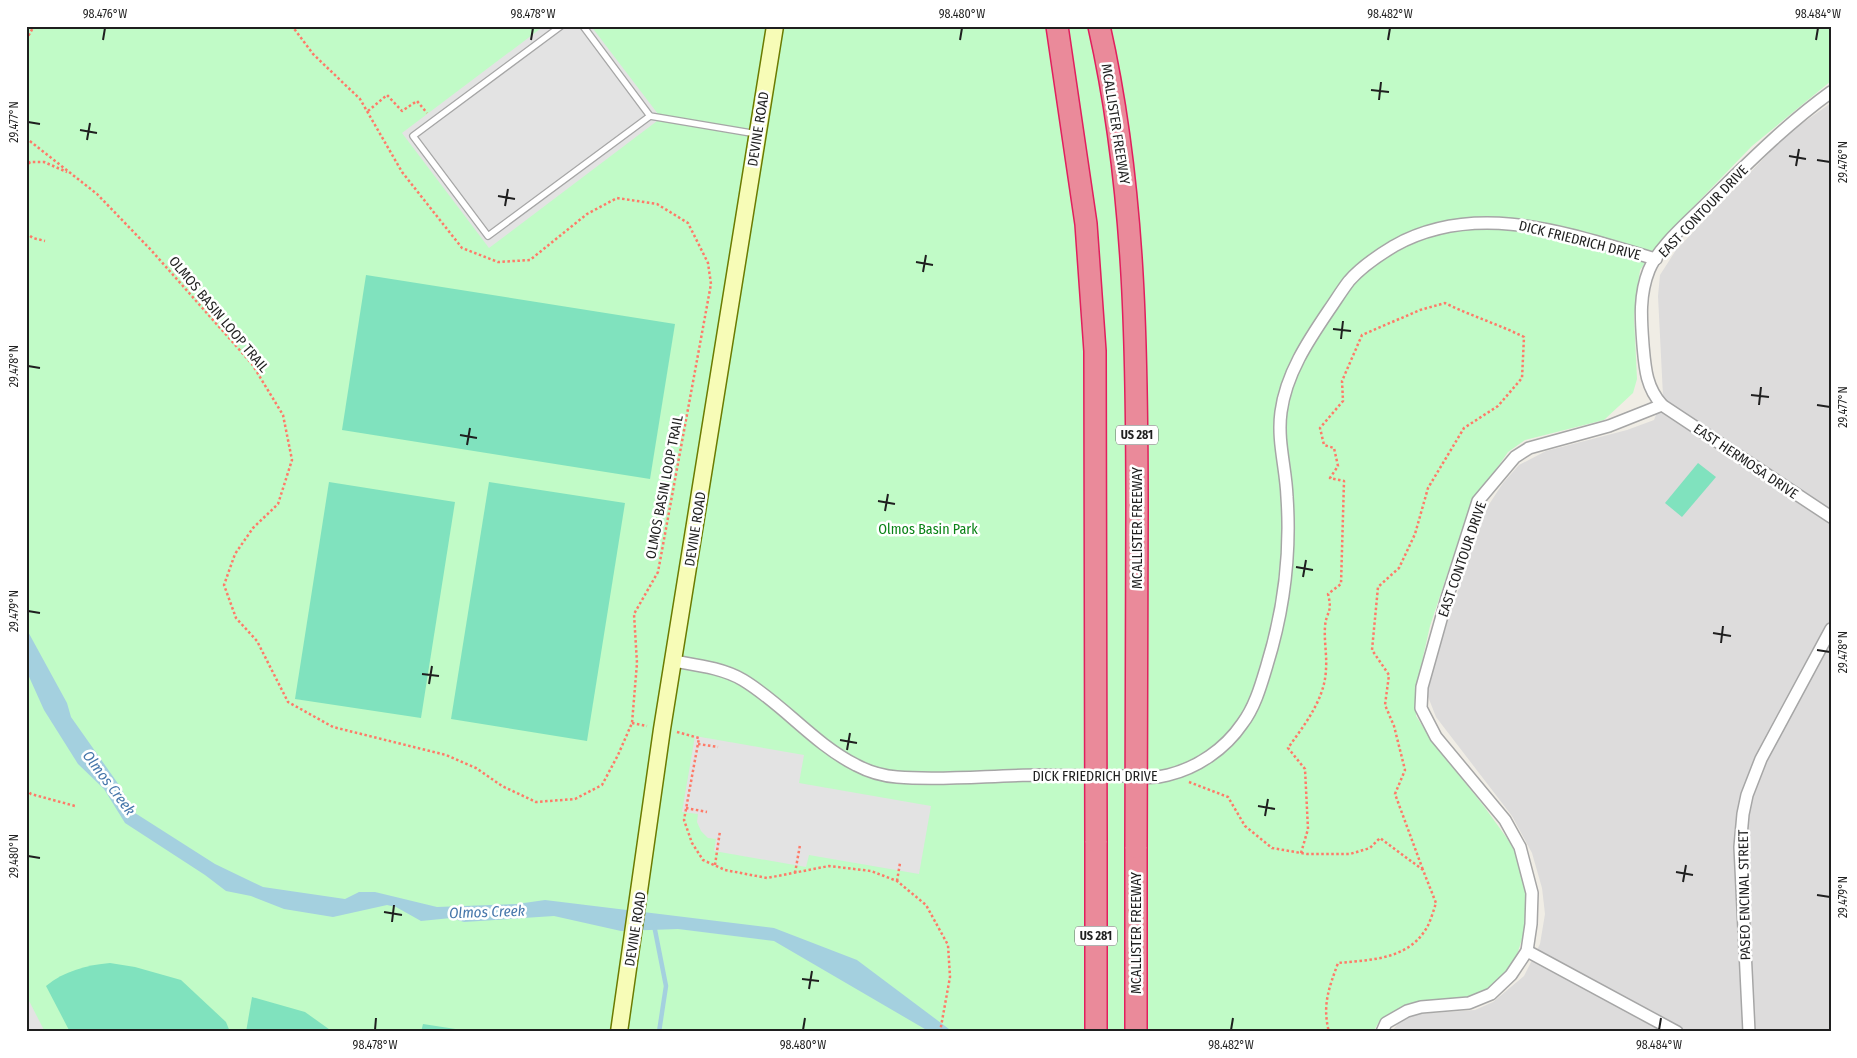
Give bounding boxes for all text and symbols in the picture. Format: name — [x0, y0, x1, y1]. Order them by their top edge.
text: 98.476°W — [83, 7, 127, 21]
text: 98.478°W — [511, 7, 555, 21]
text: 98.480°W — [939, 7, 985, 21]
text: 98.482°W — [1367, 7, 1413, 21]
text: 98.484°W — [1795, 7, 1841, 21]
street label: MCALLISTER FREEWAY — [1098, 62, 1133, 186]
street label: DEVINE ROAD — [744, 90, 773, 168]
text: 29.477°N — [7, 101, 21, 143]
text: 29.476°N — [1836, 141, 1850, 183]
street label: EAST CONTOUR DRIVE — [1655, 161, 1752, 261]
street label: DICK FRIEDRICH DRIVE — [1517, 217, 1643, 264]
street label: OLMOS BASIN LOOP TRAIL — [165, 253, 272, 376]
text: 29.478°N — [7, 345, 21, 387]
text: 29.477°N — [1836, 386, 1850, 428]
street label: OLMOS BASIN LOOP TRAIL — [642, 414, 687, 560]
street label: EAST HERMOSA DRIVE — [1690, 420, 1802, 503]
road number: US 281 — [1116, 426, 1158, 444]
street label: MCALLISTER FREEWAY — [1129, 467, 1146, 589]
street label: DEVINE ROAD — [681, 490, 710, 568]
street label: EAST CONTOUR DRIVE — [1435, 499, 1490, 619]
park label: Olmos Basin Park — [878, 521, 978, 538]
text: 29.479°N — [7, 590, 21, 632]
text: 29.478°N — [1836, 631, 1850, 673]
water label: Olmos Creek — [79, 747, 139, 819]
street label: DICK FRIEDRICH DRIVE — [1032, 768, 1158, 785]
street label: PASEO ENCINAL STREET — [1735, 829, 1754, 961]
text: 29.480°N — [7, 834, 21, 878]
street label: MCALLISTER FREEWAY — [1128, 872, 1145, 994]
text: 29.479°N — [1836, 876, 1850, 918]
street label: DEVINE ROAD — [621, 890, 650, 968]
water label: Olmos Creek — [449, 902, 526, 922]
road number: US 281 — [1075, 926, 1117, 946]
text: 98.478°W — [353, 1038, 397, 1052]
text: 98.480°W — [780, 1038, 826, 1052]
text: 98.482°W — [1208, 1038, 1254, 1052]
text: 98.484°W — [1636, 1038, 1682, 1052]

